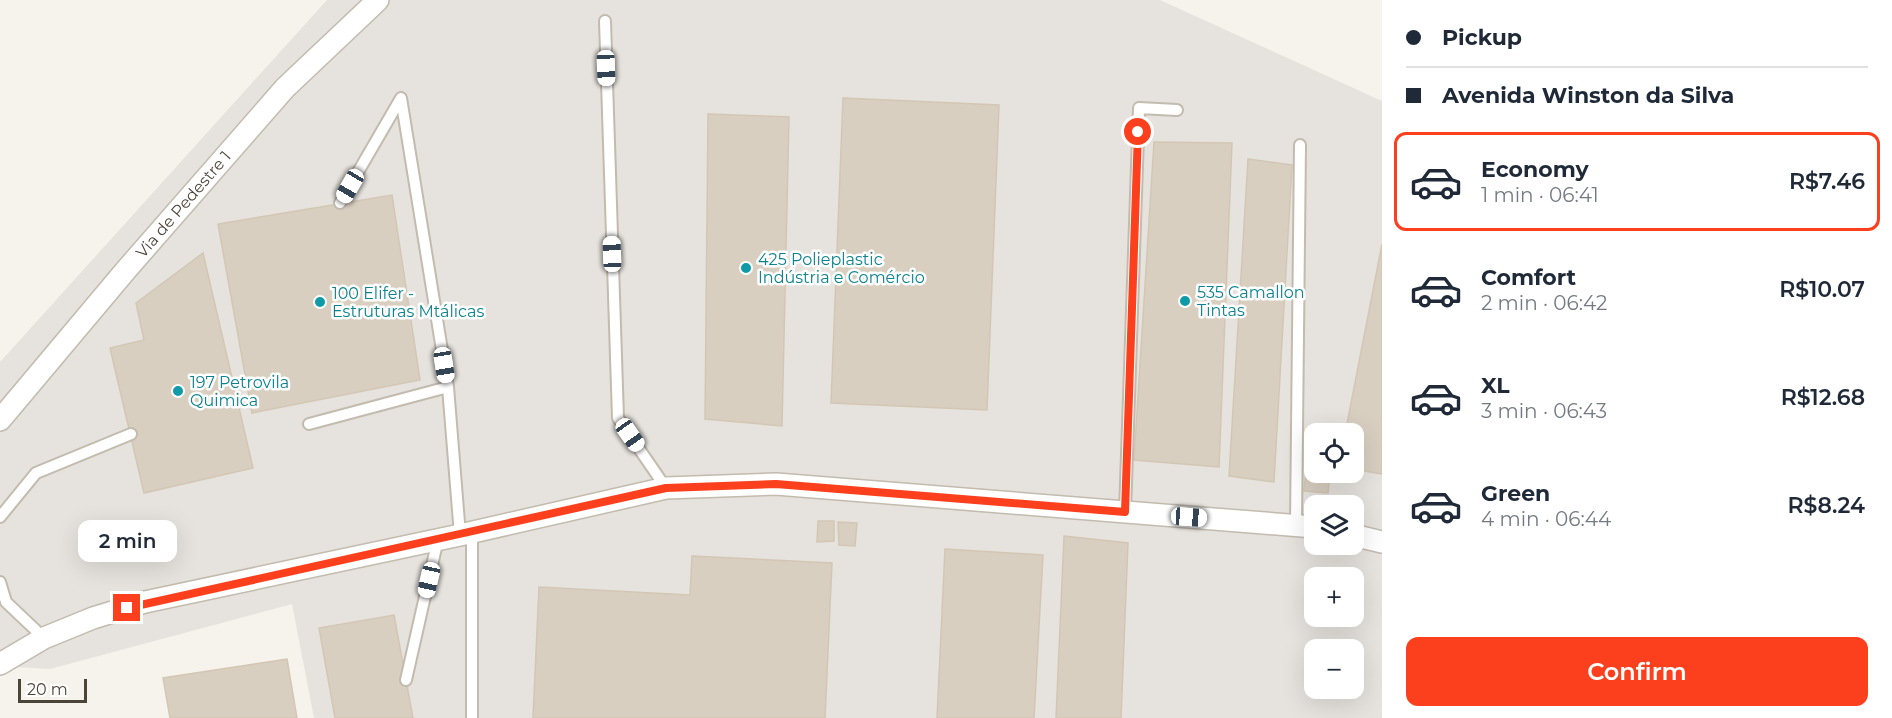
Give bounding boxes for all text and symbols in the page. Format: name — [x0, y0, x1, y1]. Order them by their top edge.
text: Pickup — [1442, 24, 1522, 51]
car — [596, 50, 616, 86]
text: Avenida Winston da Silva — [1442, 82, 1734, 109]
route start — [1124, 118, 1151, 145]
street label: Via de Pedestre 1 — [132, 147, 235, 262]
icon: car — [1409, 155, 1463, 209]
text: Economy — [1481, 156, 1589, 183]
car — [333, 166, 367, 206]
text: R$7.46 — [1789, 168, 1865, 195]
text: 1 min · 06:41 — [1481, 183, 1599, 207]
car — [602, 236, 622, 272]
place label: 425 Polieplastic Indústria e Comércio — [758, 250, 925, 287]
marker: 425 Polieplastic Indústria e Comércio — [739, 261, 753, 275]
icon: car — [1409, 263, 1463, 317]
text: Comfort — [1481, 264, 1576, 291]
text: R$10.07 — [1779, 276, 1865, 303]
place label: 535 Camallon Tintas — [1197, 283, 1305, 320]
place label: 100 Elifer - Estruturas Mtálicas — [332, 284, 484, 321]
text: 2 min · 06:42 — [1481, 291, 1607, 315]
marker: 535 Camallon Tintas — [1178, 294, 1192, 308]
marker: 100 Elifer - Estruturas Mtálicas — [313, 295, 327, 309]
car — [432, 346, 456, 384]
icon: car — [1409, 371, 1463, 425]
text: XL — [1481, 372, 1510, 399]
place label: 197 Petrovila Quimica — [190, 373, 289, 410]
marker: 197 Petrovila Quimica — [171, 384, 185, 398]
text: R$12.68 — [1781, 384, 1865, 411]
text: 3 min · 06:43 — [1481, 399, 1607, 423]
car — [612, 415, 648, 455]
map controls — [1304, 423, 1364, 699]
button: locate — [1304, 423, 1364, 483]
icon: car — [1409, 479, 1463, 533]
text: Green — [1481, 480, 1550, 507]
text: R$8.24 — [1788, 492, 1865, 519]
button: layers — [1304, 495, 1364, 555]
car — [1170, 507, 1208, 527]
text: 4 min · 06:44 — [1481, 507, 1611, 531]
callout: 2 min — [78, 521, 176, 563]
text: 2 min — [99, 529, 156, 553]
car — [416, 560, 442, 600]
button: + — [1304, 567, 1364, 627]
route end — [113, 594, 140, 621]
button: Confirm — [1406, 637, 1868, 706]
button: − — [1304, 639, 1364, 699]
scale bar — [18, 676, 87, 704]
text: 20 m — [27, 680, 68, 699]

